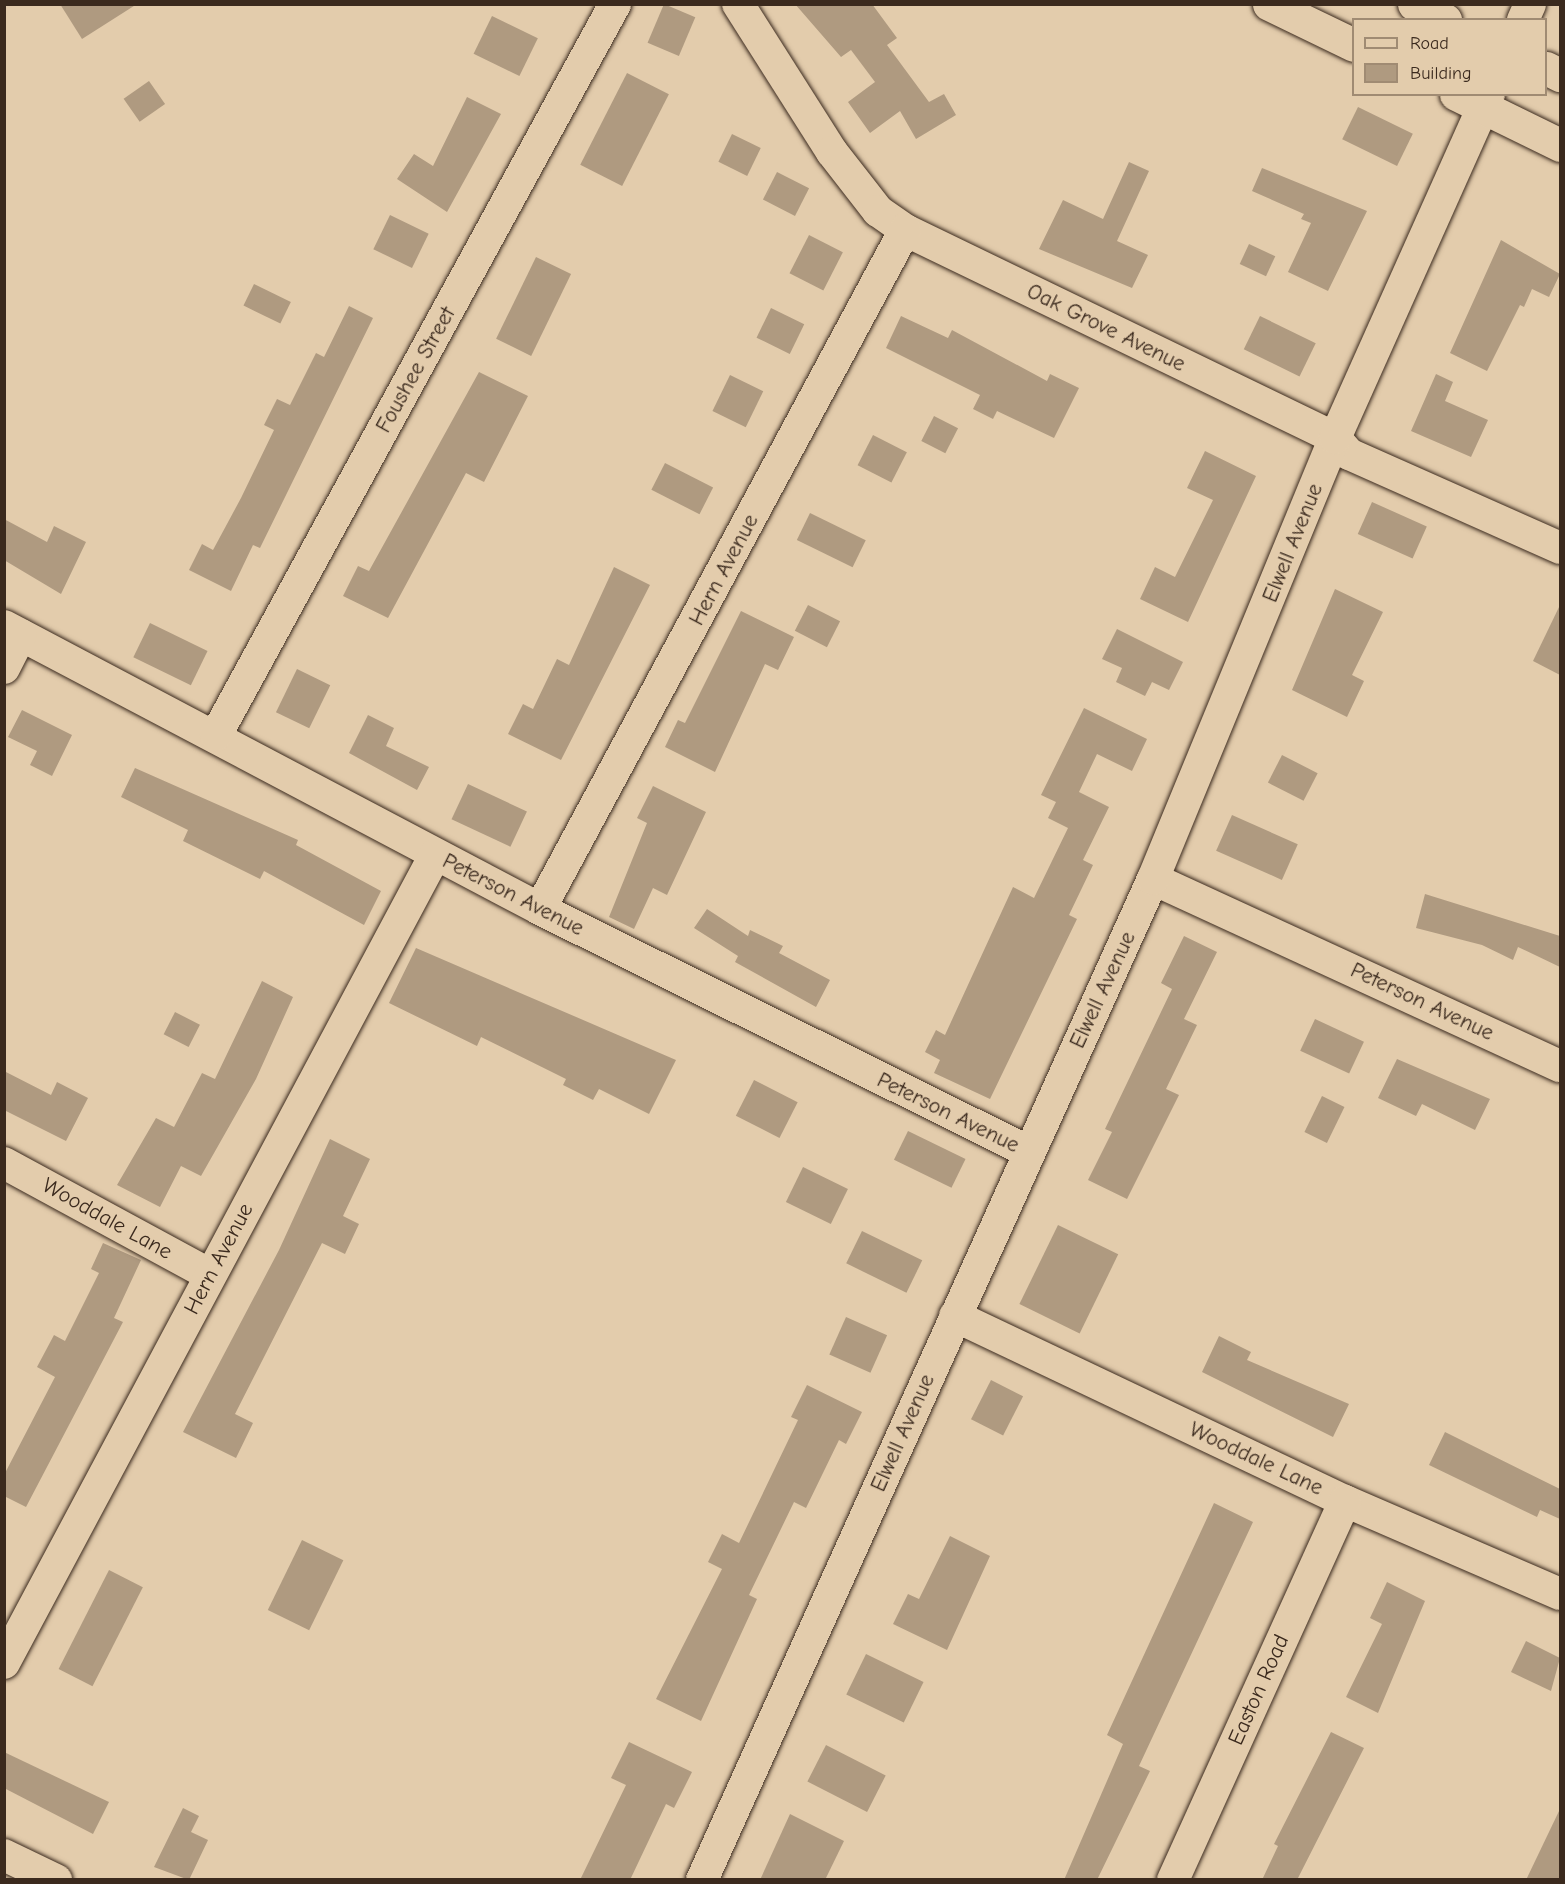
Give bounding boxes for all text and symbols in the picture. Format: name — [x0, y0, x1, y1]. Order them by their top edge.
legend — [1352, 18, 1547, 96]
text: Road — [1410, 33, 1449, 54]
text: Building — [1410, 63, 1472, 84]
street label: Oak Grove Avenue — [1022, 278, 1190, 378]
street label: Foushee Street — [371, 302, 461, 438]
street label: Elwell Avenue — [1257, 480, 1329, 606]
street label: Hern Avenue — [684, 510, 764, 630]
street label: Peterson Avenue — [438, 848, 588, 942]
street label: Elwell Avenue — [1064, 927, 1142, 1053]
street label: Peterson Avenue — [1346, 957, 1498, 1047]
street label: Peterson Avenue — [873, 1067, 1023, 1159]
street label: Wooddale Lane — [37, 1172, 177, 1266]
street label: Hern Avenue — [179, 1199, 259, 1319]
street label: Elwell Avenue — [865, 1370, 941, 1496]
street label: Wooddale Lane — [1185, 1417, 1327, 1501]
street label: Easton Road — [1223, 1631, 1295, 1749]

